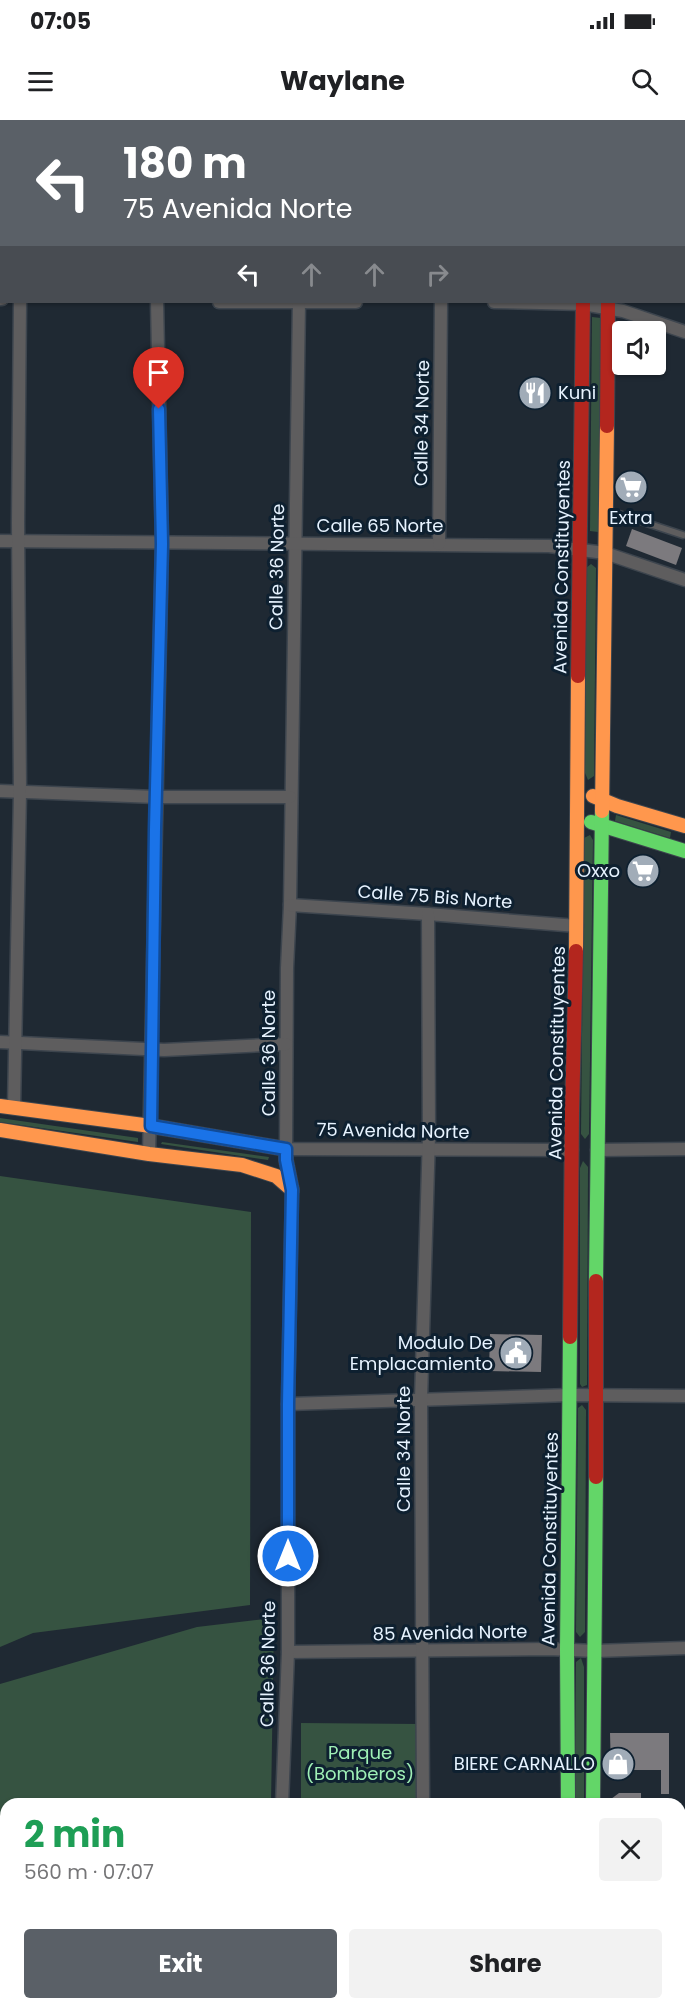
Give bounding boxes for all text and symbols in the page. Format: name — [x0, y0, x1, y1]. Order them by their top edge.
text: 07:05 — [30, 6, 91, 37]
text: Waylane — [280, 62, 405, 99]
icon: menu — [24, 65, 57, 98]
icon: search — [628, 65, 661, 98]
text: 180 m — [123, 134, 247, 193]
icon: left — [24, 144, 102, 222]
text: 75 Avenida Norte — [123, 190, 353, 227]
icon: left — [232, 258, 265, 291]
icon: ahead — [295, 258, 328, 291]
icon: ahead — [358, 258, 391, 291]
icon: right — [421, 258, 454, 291]
map controls — [612, 321, 666, 375]
button: sound — [612, 321, 666, 375]
pin — [133, 347, 184, 409]
icon: arrive — [142, 356, 175, 389]
street label: Calle 34 Norte — [408, 360, 435, 486]
restaurant icon: Kuni — [517, 375, 553, 411]
place label: Kuni — [558, 380, 596, 405]
street label: Avenida Constituyentes — [547, 460, 576, 674]
supermarket icon: Extra — [613, 469, 649, 505]
street label: Calle 36 Norte — [263, 504, 290, 630]
place label: Extra — [609, 505, 653, 530]
street label: Calle 65 Norte — [316, 513, 444, 538]
supermarket icon: Oxxo — [625, 853, 661, 889]
place label: Oxxo — [577, 858, 620, 883]
street label: Calle 75 Bis Norte — [357, 879, 513, 914]
street label: Avenida Constituyentes — [542, 946, 571, 1160]
street label: Calle 36 Norte — [256, 990, 281, 1116]
street label: 75 Avenida Norte — [316, 1117, 470, 1144]
place label: Modulo De Emplacamiento — [350, 1330, 493, 1376]
public building icon: Modulo De Emplacamiento — [498, 1335, 534, 1371]
street label: Calle 34 Norte — [391, 1386, 416, 1512]
street label: Avenida Constituyentes — [535, 1432, 564, 1646]
position arrow — [256, 1524, 320, 1588]
street label: Calle 36 Norte — [254, 1601, 281, 1727]
street label: 85 Avenida Norte — [373, 1619, 527, 1646]
park label: Parque (Bomberos) — [306, 1740, 414, 1786]
shop icon: BIERE CARNALLO — [600, 1746, 636, 1782]
place label: BIERE CARNALLO — [454, 1751, 595, 1776]
text: 2 min — [24, 1809, 125, 1860]
button: close — [599, 1818, 662, 1881]
text: 560 m · 07:07 — [24, 1858, 154, 1886]
button: Exit — [24, 1929, 337, 1998]
button: Share — [349, 1929, 662, 1998]

